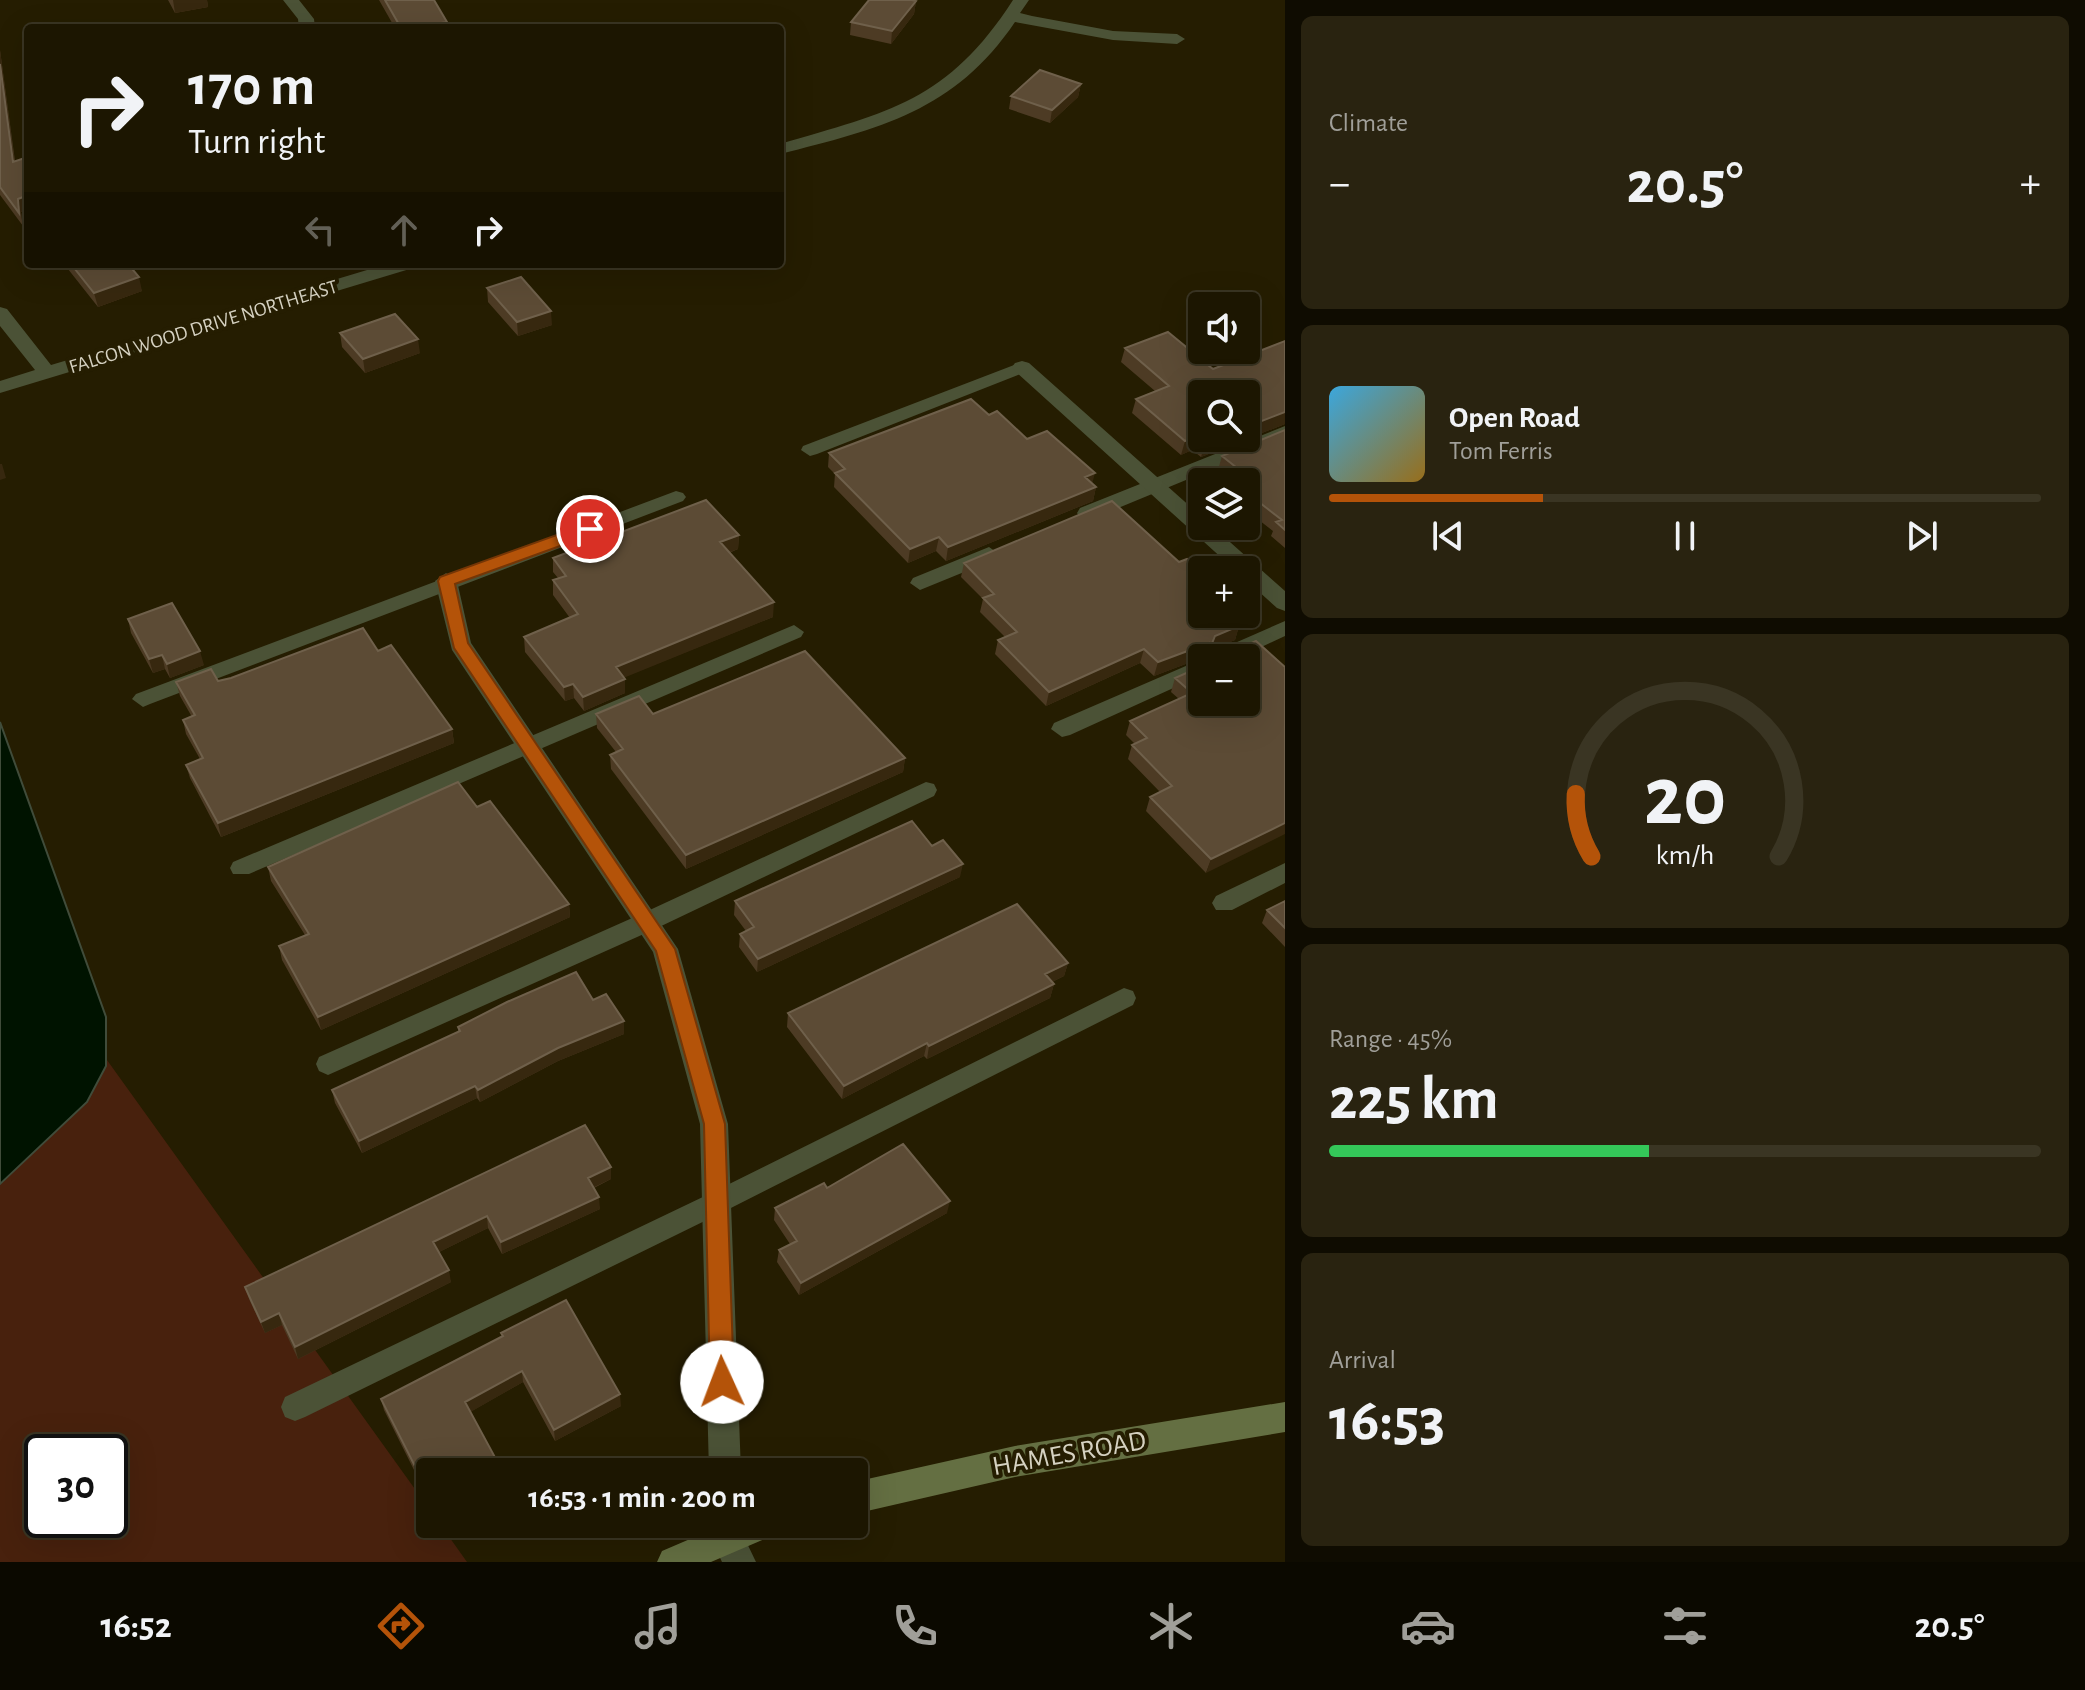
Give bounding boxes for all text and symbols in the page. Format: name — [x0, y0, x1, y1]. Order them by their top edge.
icon: right — [56, 56, 160, 160]
text: 170 m — [188, 59, 315, 115]
text: Climate — [1329, 110, 1408, 136]
text: Turn right — [188, 124, 325, 160]
text: 20.5° — [1627, 154, 1743, 214]
text: − — [1329, 162, 1350, 206]
text: + — [2020, 162, 2041, 206]
icon: left — [298, 208, 342, 252]
icon: ahead — [382, 208, 426, 252]
icon: right — [466, 208, 510, 252]
street label: FALCON WOOD DRIVE NORTHEAST — [67, 276, 340, 377]
map controls — [1188, 292, 1260, 716]
button: sound — [1188, 292, 1260, 364]
button: search — [1188, 380, 1260, 452]
text: Open Road — [1449, 403, 1580, 433]
text: Tom Ferris — [1449, 438, 1553, 464]
button: layers — [1188, 468, 1260, 540]
pin — [556, 495, 624, 563]
icon: arrive — [568, 507, 612, 551]
icon: previous — [1426, 514, 1470, 558]
icon: pause — [1663, 514, 1707, 558]
icon: next — [1900, 514, 1944, 558]
button: + — [1188, 556, 1260, 628]
button: − — [1188, 644, 1260, 716]
text: 20 — [1644, 756, 1726, 840]
text: km/h — [1656, 841, 1714, 870]
text: Range · 45% — [1329, 1026, 1452, 1052]
text: 225 km — [1329, 1070, 1499, 1130]
position arrow — [680, 1340, 764, 1424]
text: Arrival — [1329, 1347, 1396, 1373]
text: 16:53 — [1329, 1391, 1445, 1451]
street label: HAMES ROAD — [990, 1427, 1148, 1481]
speed limit sign: 30 — [24, 1434, 128, 1538]
text: 16:53 · 1 min · 200 m — [528, 1483, 756, 1513]
icon: directions — [373, 1598, 429, 1654]
icon: music — [630, 1598, 686, 1654]
icon: phone — [887, 1598, 943, 1654]
icon: climate — [1143, 1598, 1199, 1654]
icon: car — [1400, 1598, 1456, 1654]
icon: filters — [1657, 1598, 1713, 1654]
text: 16:52 — [100, 1608, 172, 1644]
text: 20.5° — [1914, 1608, 1984, 1644]

